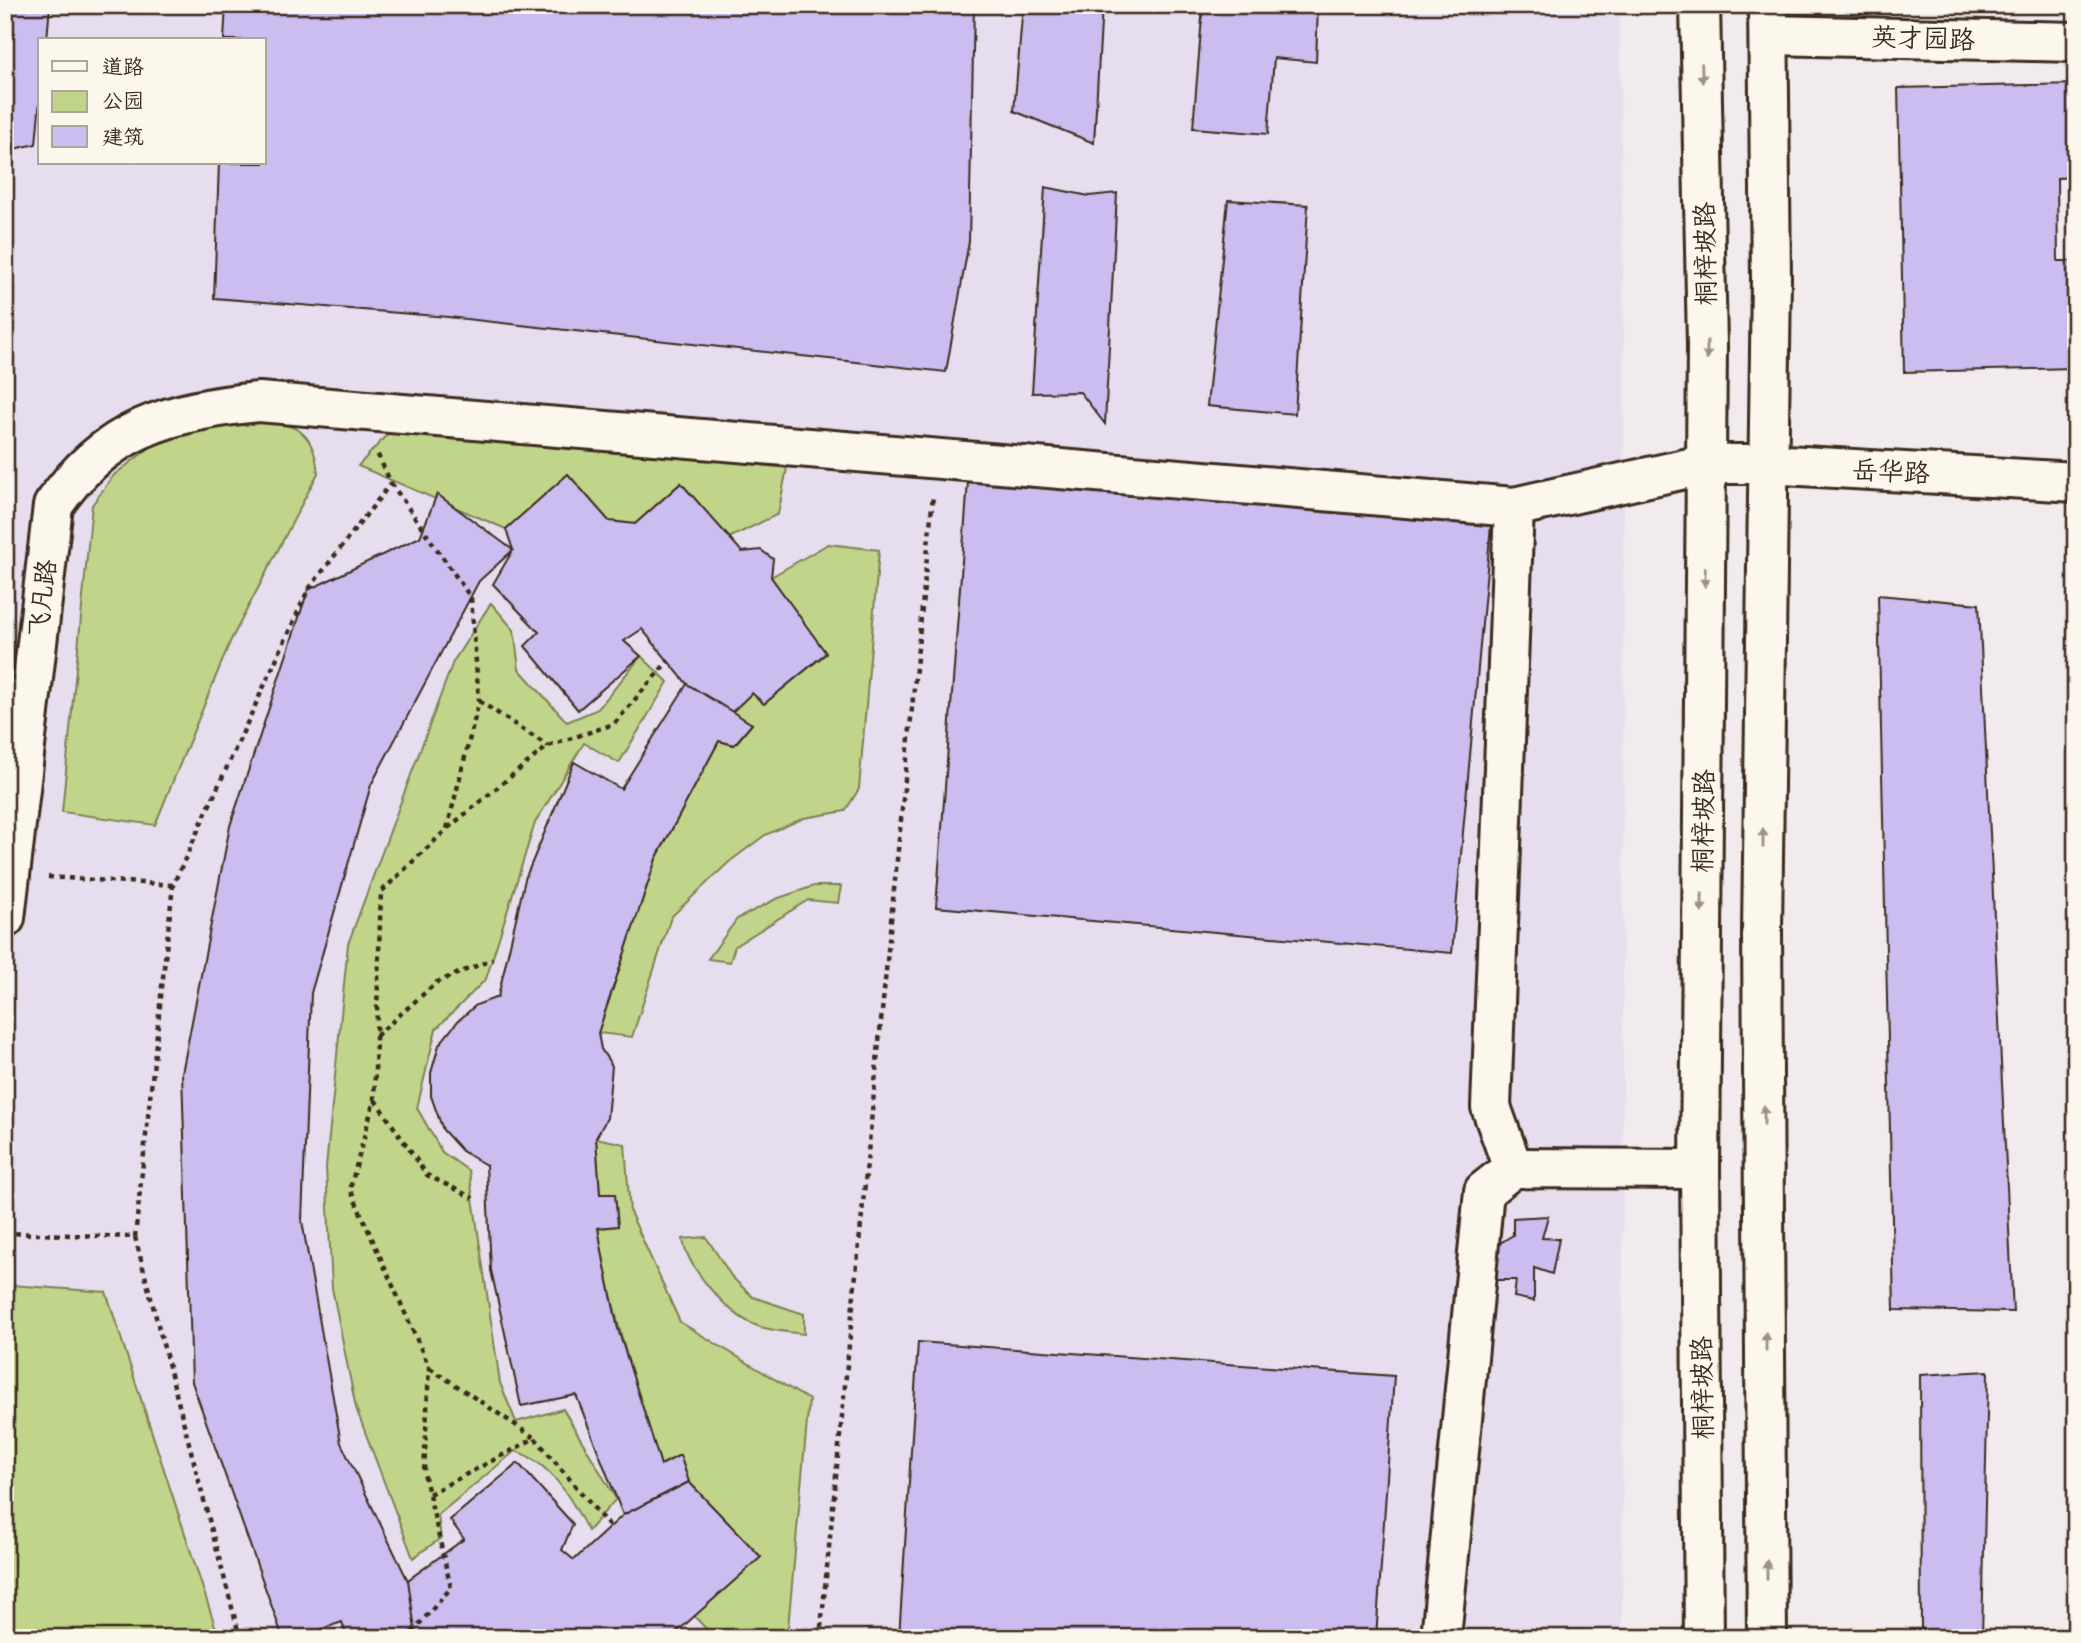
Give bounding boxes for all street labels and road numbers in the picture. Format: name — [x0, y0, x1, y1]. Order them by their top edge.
street label: 英才园路 — [1870, 13, 1976, 63]
street label: 桐梓坡路 — [1681, 202, 1729, 306]
street label: 岳华路 — [1851, 446, 1931, 496]
street label: 飞凡路 — [14, 556, 70, 640]
street label: 桐梓坡路 — [1679, 769, 1727, 873]
street label: 桐梓坡路 — [1678, 1336, 1726, 1440]

